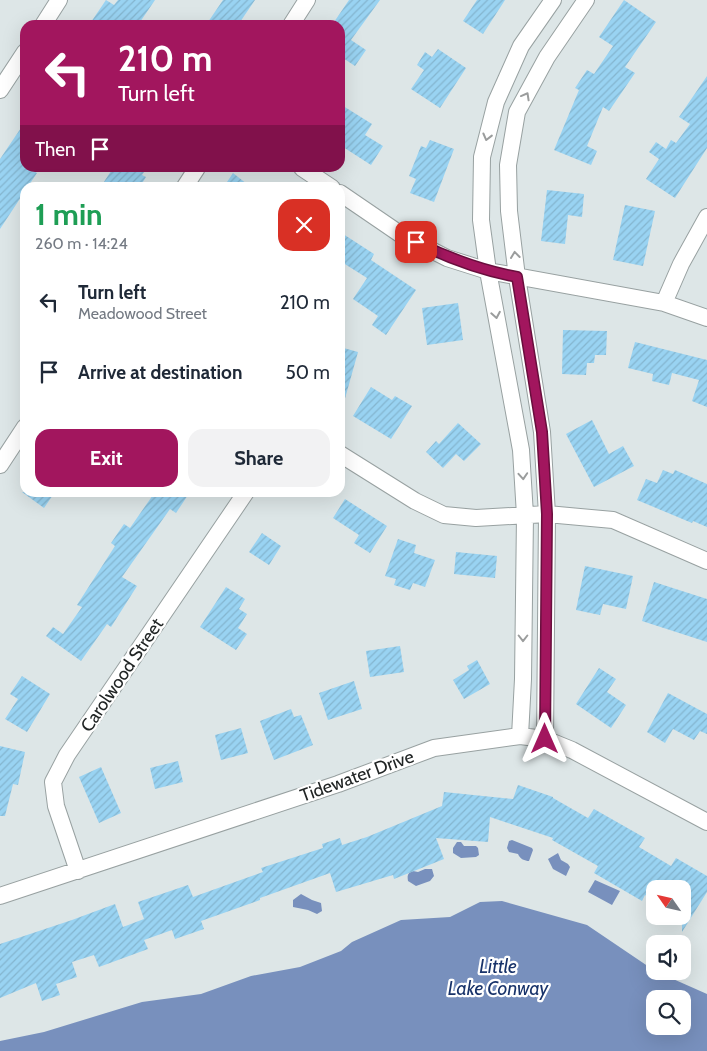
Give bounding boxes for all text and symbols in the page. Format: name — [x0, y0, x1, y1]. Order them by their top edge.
text: 210 m — [118, 37, 212, 80]
icon: left — [35, 40, 100, 105]
text: Turn left — [118, 80, 195, 107]
one-way arrow — [519, 92, 529, 101]
one-way arrow — [482, 133, 493, 142]
icon: arrive — [86, 135, 114, 163]
text: Then — [35, 138, 76, 161]
text: 1 min — [35, 196, 103, 233]
button: close — [278, 199, 330, 251]
pin — [395, 221, 437, 263]
icon: arrive — [402, 228, 430, 256]
text: 260 m · 14:24 — [35, 234, 128, 253]
one-way arrow — [510, 251, 521, 259]
text: Turn left — [78, 281, 146, 304]
icon: left — [35, 288, 63, 316]
text: 210 m — [280, 291, 330, 314]
text: Meadowood Street — [78, 304, 207, 323]
one-way arrow — [491, 311, 501, 320]
icon: arrive — [35, 358, 63, 386]
text: Arrive at destination — [78, 361, 242, 384]
text: 50 m — [286, 361, 330, 384]
button: Exit — [35, 429, 178, 487]
button: Share — [188, 429, 330, 487]
one-way arrow — [517, 472, 528, 480]
street label: Carolwood Street — [76, 614, 168, 736]
one-way arrow — [518, 634, 528, 642]
position arrow — [518, 712, 570, 764]
street label: Tidewater Drive — [297, 745, 417, 807]
north arrow — [646, 880, 691, 925]
map controls — [646, 880, 691, 1035]
button: sound — [646, 935, 691, 980]
water label: Little Lake Conway — [448, 955, 550, 1000]
button: search — [646, 990, 691, 1035]

